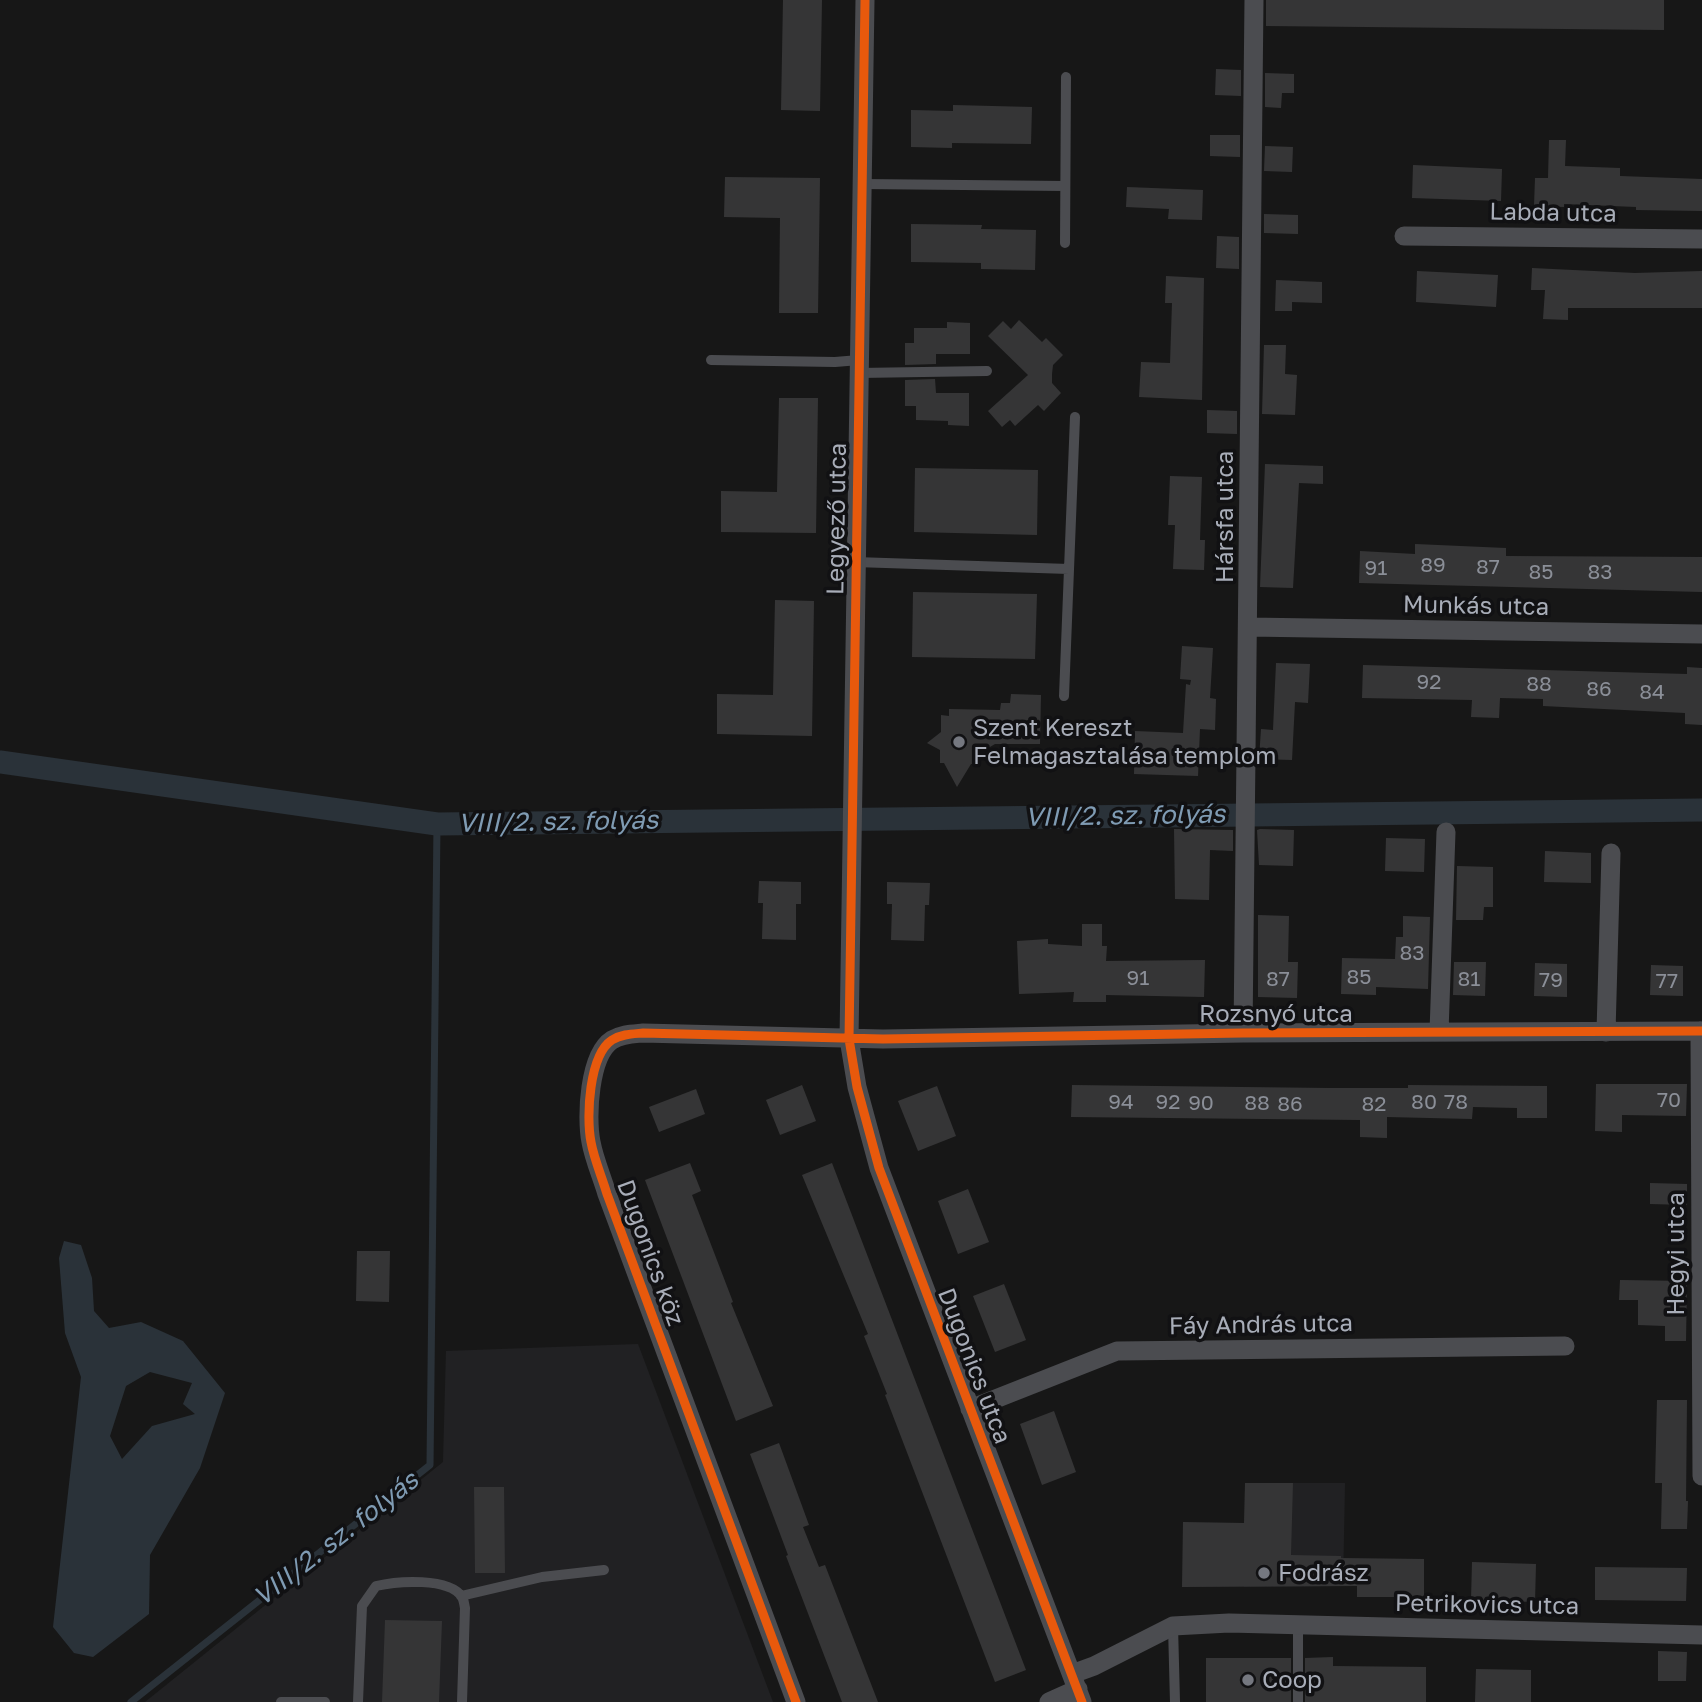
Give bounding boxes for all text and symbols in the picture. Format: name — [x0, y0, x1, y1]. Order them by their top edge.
street label: Labda utca — [1489, 197, 1617, 229]
street label: Legyező utca — [821, 443, 853, 595]
street label: Hársfa utca — [1211, 451, 1239, 583]
house number: 89 — [1420, 552, 1446, 578]
house number: 87 — [1476, 554, 1500, 580]
house number: 91 — [1365, 555, 1387, 581]
house number: 85 — [1529, 559, 1553, 585]
house number: 83 — [1587, 559, 1613, 585]
street label: Munkás utca — [1403, 590, 1549, 622]
house number: 92 — [1417, 669, 1441, 695]
house number: 88 — [1526, 671, 1552, 697]
house number: 86 — [1586, 676, 1612, 702]
house number: 84 — [1639, 679, 1665, 705]
place label: Szent Kereszt Felmagasztalása templom — [973, 714, 1276, 770]
marker: Szent Kereszt Felmagasztalása templom — [951, 734, 967, 750]
water label: VIII/2. sz. folyás — [1024, 799, 1226, 833]
water label: VIII/2. sz. folyás — [457, 805, 659, 839]
house number: 83 — [1399, 940, 1425, 966]
house number: 85 — [1347, 964, 1371, 990]
house number: 91 — [1127, 965, 1149, 991]
house number: 87 — [1266, 966, 1290, 992]
house number: 81 — [1458, 966, 1480, 992]
house number: 79 — [1539, 967, 1563, 993]
house number: 77 — [1656, 968, 1678, 994]
street label: Rozsnyó utca — [1199, 1000, 1353, 1028]
house number: 70 — [1657, 1087, 1681, 1113]
house number: 94 — [1108, 1089, 1134, 1115]
house number: 92 — [1156, 1089, 1180, 1115]
house number: 80 — [1411, 1089, 1437, 1115]
house number: 78 — [1444, 1089, 1468, 1115]
house number: 90 — [1188, 1090, 1214, 1116]
house number: 88 — [1244, 1090, 1270, 1116]
house number: 86 — [1277, 1091, 1303, 1117]
house number: 82 — [1362, 1091, 1386, 1117]
street label: Dugonics köz — [610, 1176, 690, 1330]
street label: Hegyi utca — [1662, 1192, 1690, 1316]
street label: Dugonics utca — [931, 1284, 1017, 1448]
street label: Fáy András utca — [1169, 1309, 1353, 1341]
water label: VIII/2. sz. folyás — [247, 1465, 425, 1613]
place label: Fodrász — [1278, 1559, 1369, 1587]
marker: Fodrász — [1256, 1565, 1272, 1581]
street label: Petrikovics utca — [1395, 1589, 1579, 1621]
place label: Coop — [1262, 1666, 1322, 1694]
marker: Coop — [1240, 1672, 1256, 1688]

